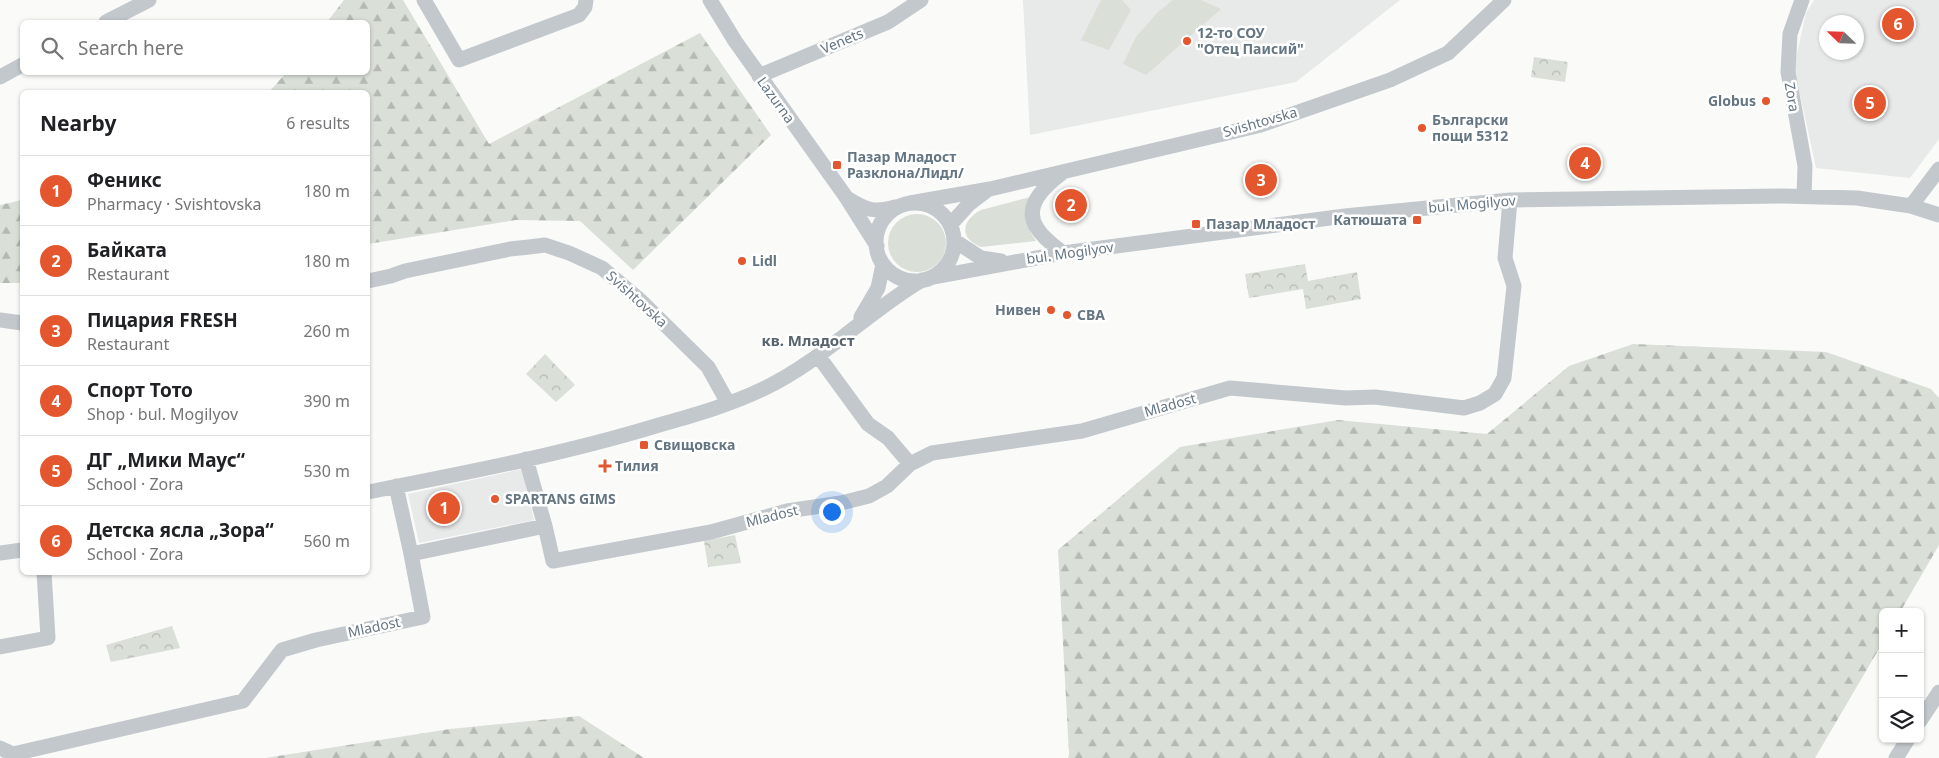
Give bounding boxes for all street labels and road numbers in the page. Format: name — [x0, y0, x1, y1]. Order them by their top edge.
street label: Venets — [818, 23, 866, 58]
street label: Lazurna — [753, 73, 800, 127]
street label: Zora — [1781, 81, 1804, 113]
street label: Svishtovska — [1221, 102, 1299, 141]
street label: bul. Mogilyov — [1427, 190, 1517, 217]
street label: bul. Mogilyov — [1025, 237, 1116, 268]
street label: Svishtovska — [603, 266, 672, 331]
street label: Mladost — [1142, 388, 1198, 421]
street label: Mladost — [744, 500, 800, 531]
street label: Mladost — [346, 612, 402, 641]

